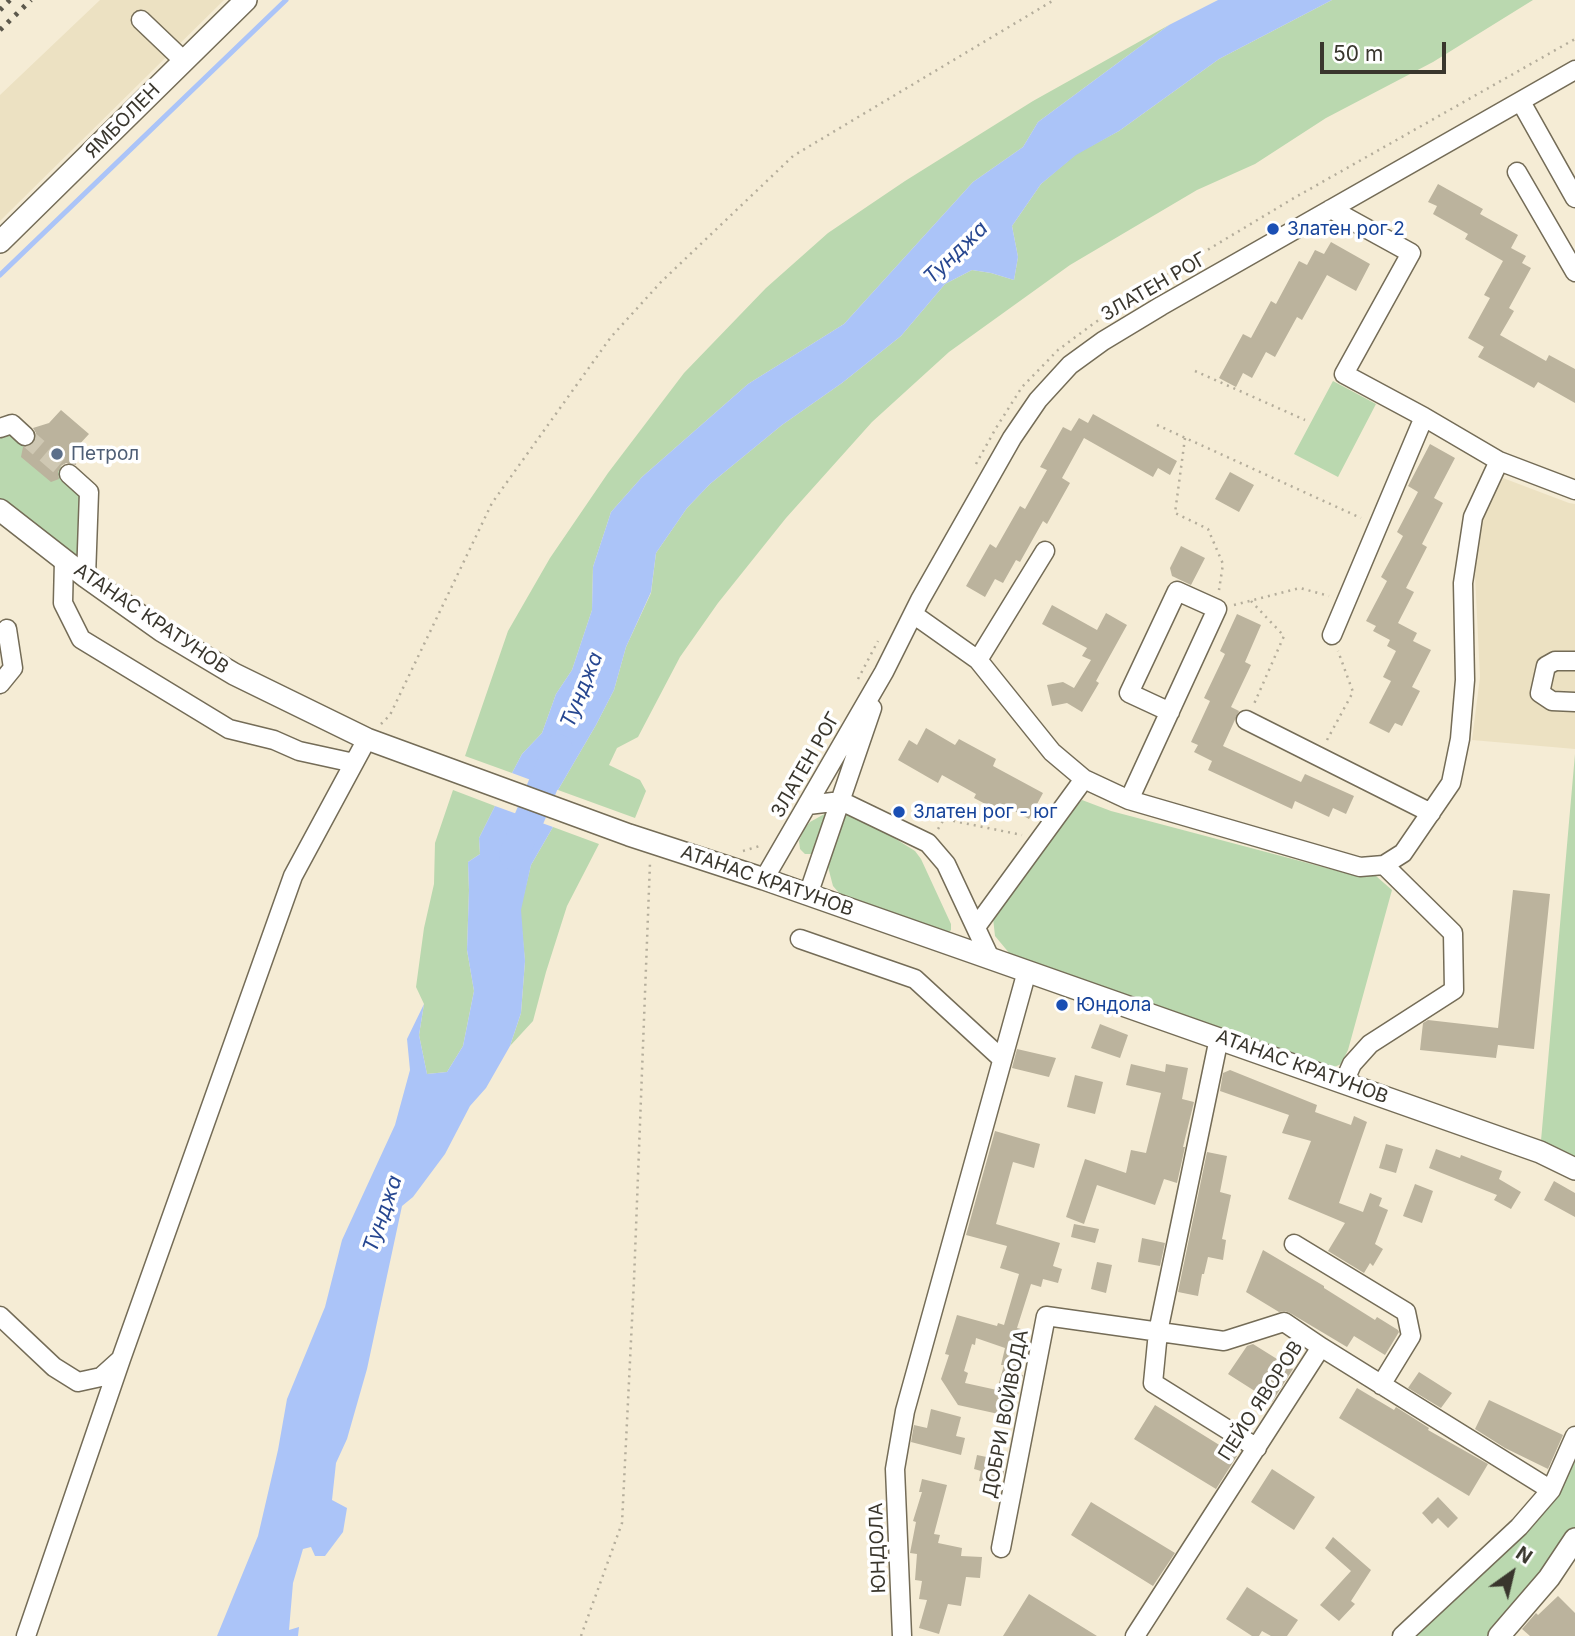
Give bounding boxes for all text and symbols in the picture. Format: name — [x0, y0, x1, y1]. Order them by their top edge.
scale bar — [1323, 28, 1449, 72]
text: 50 m — [1333, 41, 1383, 66]
street label: ЯМБОЛЕН — [81, 79, 165, 163]
water label: Тунджа — [919, 216, 993, 290]
place label: Златен рог 2 — [1287, 218, 1405, 240]
marker: Златен рог 2 — [1265, 221, 1281, 237]
street label: ЗЛАТЕН РОГ — [1097, 248, 1211, 326]
place label: Петрол — [71, 443, 139, 465]
marker: Петрол — [49, 446, 65, 462]
street label: АТАНАС КРАТУНОВ — [69, 559, 233, 679]
water label: Тунджа — [555, 648, 609, 732]
street label: ЗЛАТЕН РОГ — [767, 708, 845, 822]
place label: Златен рог - юг — [913, 801, 1058, 823]
marker: Златен рог - юг — [891, 804, 907, 820]
street label: АТАНАС КРАТУНОВ — [678, 841, 856, 921]
place label: Юндола — [1076, 994, 1151, 1016]
marker: Юндола — [1054, 997, 1070, 1013]
street label: АТАНАС КРАТУНОВ — [1213, 1025, 1391, 1109]
water label: Тунджа — [358, 1172, 408, 1256]
street label: ДОБРИ ВОЙВОДА — [978, 1328, 1034, 1500]
street label: ПЕЙО ЯВОРОВ — [1214, 1337, 1308, 1465]
street label: ЮНДОЛА — [865, 1502, 891, 1594]
north arrow — [1477, 1538, 1547, 1608]
text: N — [1512, 1542, 1536, 1569]

